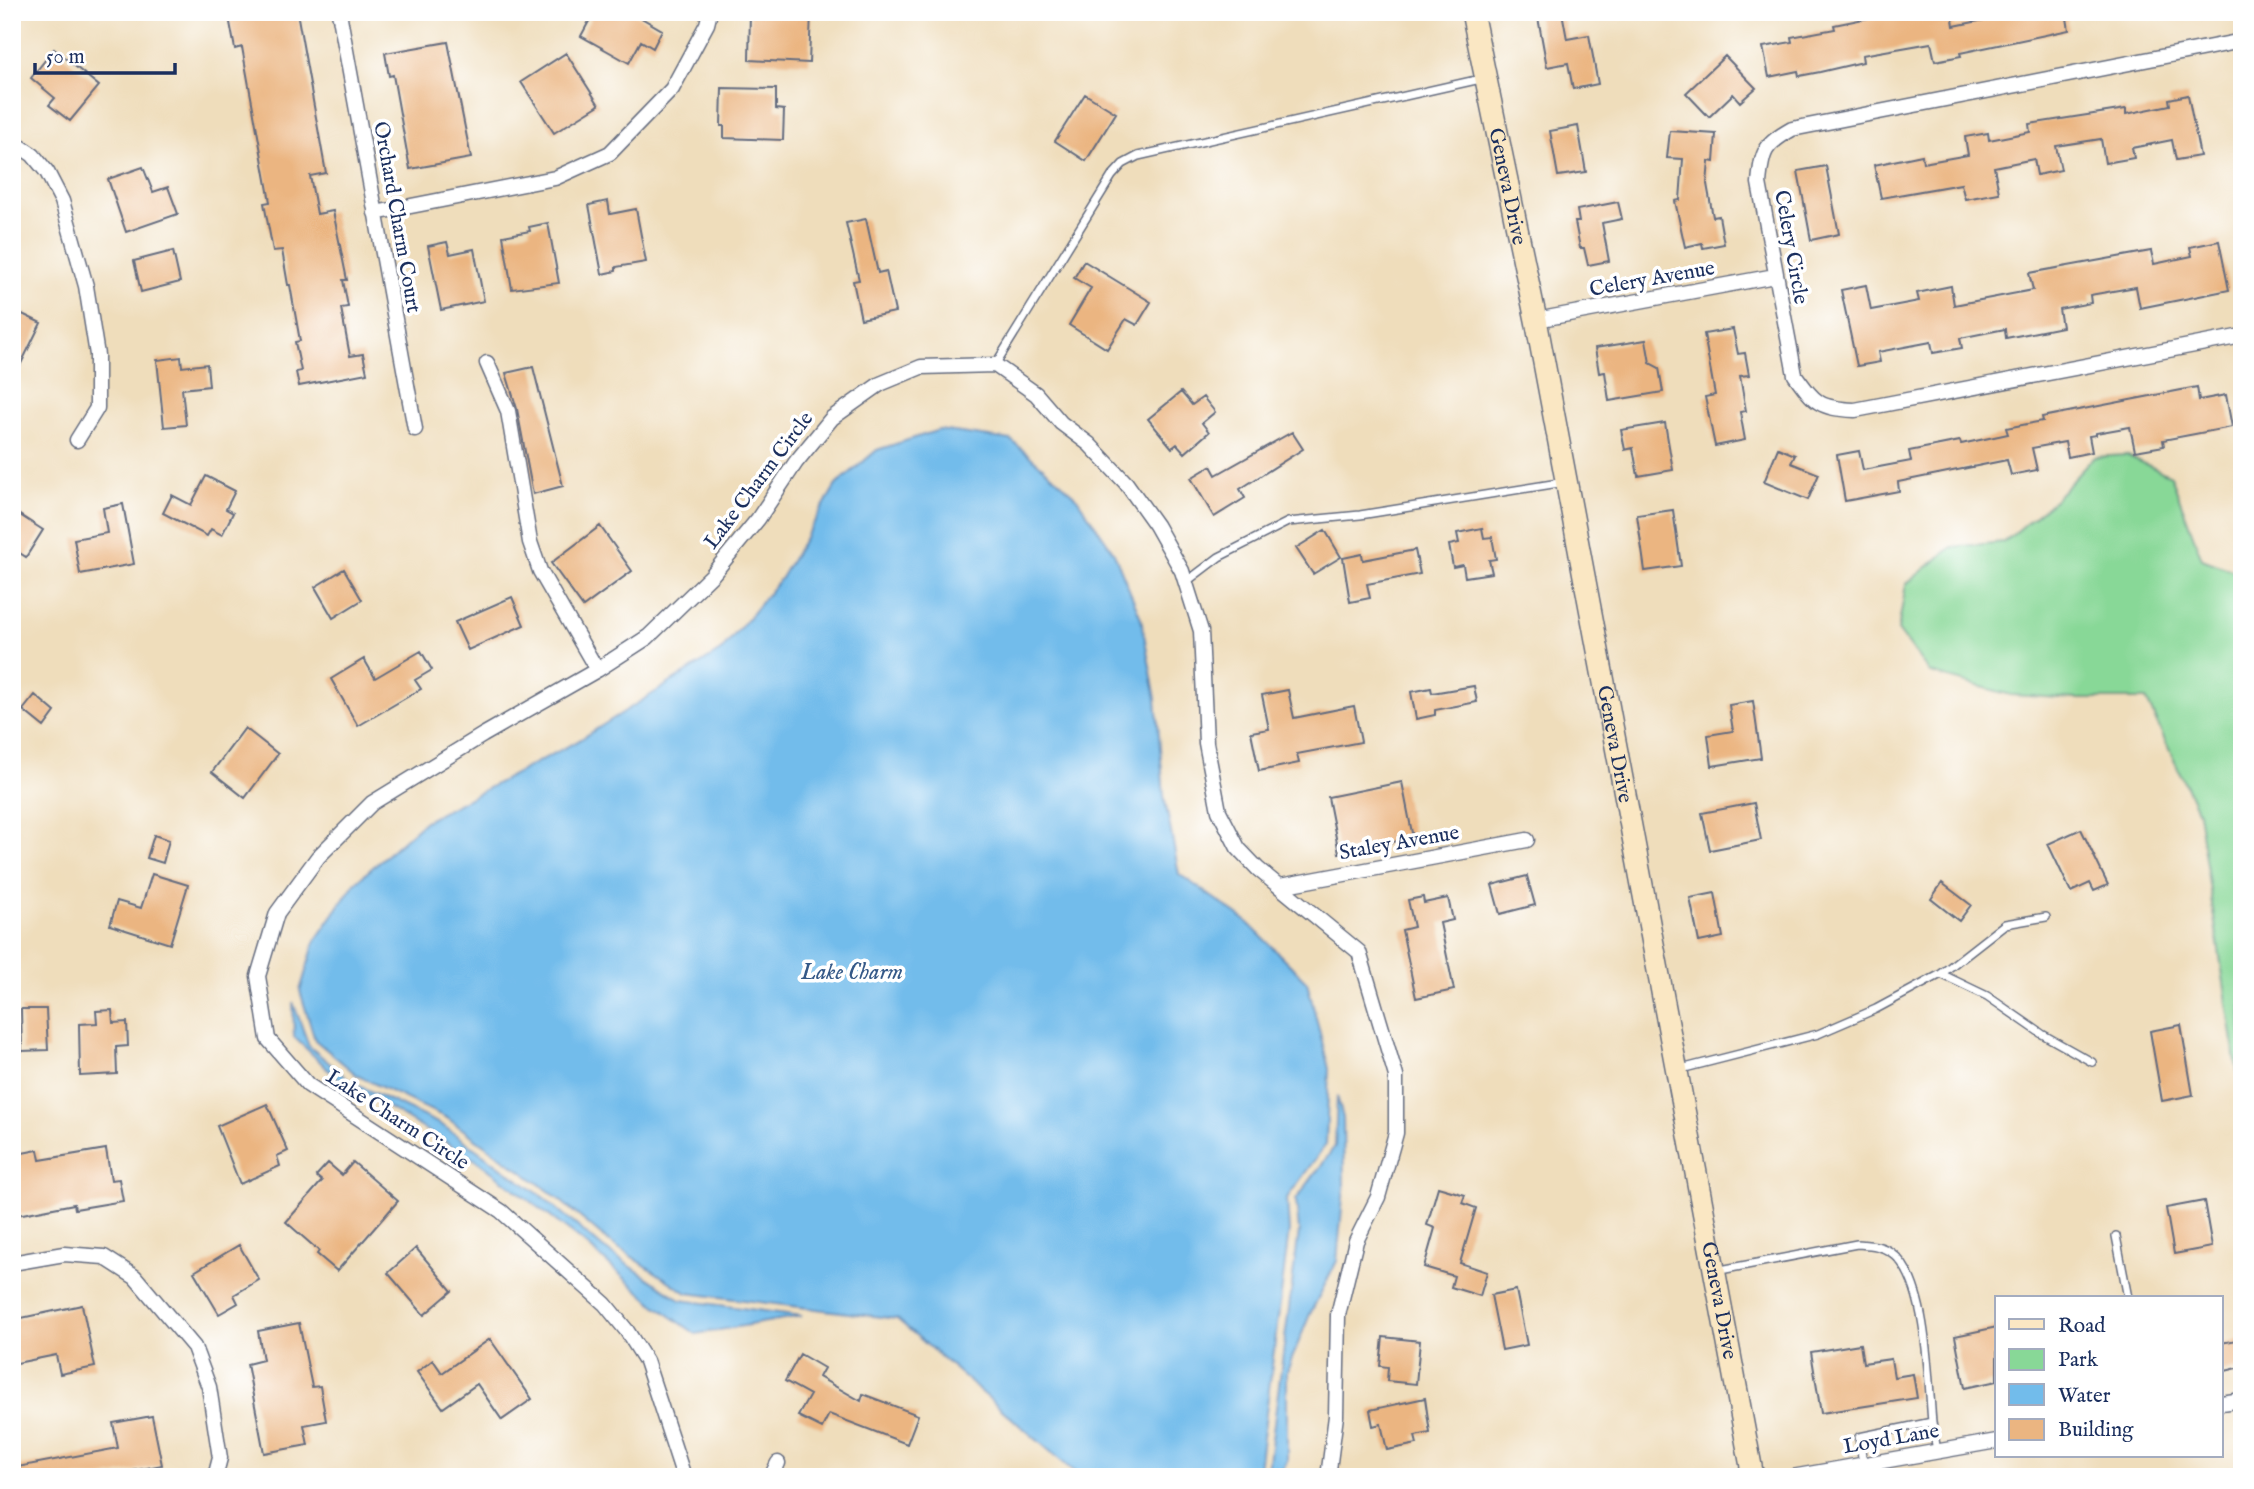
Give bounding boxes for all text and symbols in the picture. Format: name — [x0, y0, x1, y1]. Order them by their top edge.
scale bar — [35, 32, 175, 76]
text: 50 m — [46, 44, 85, 71]
street label: Orchard Charm Court — [366, 120, 427, 315]
street label: Geneva Drive — [1481, 126, 1532, 248]
street label: Celery Circle — [1767, 188, 1814, 307]
street label: Celery Avenue — [1588, 255, 1717, 304]
street label: Lake Charm Circle — [699, 406, 820, 555]
street label: Geneva Drive — [1590, 683, 1638, 806]
street label: Staley Avenue — [1337, 820, 1462, 867]
water label: Lake Charm — [800, 958, 903, 987]
street label: Lake Charm Circle — [320, 1064, 474, 1177]
street label: Geneva Drive — [1694, 1240, 1743, 1362]
legend — [1995, 1296, 2222, 1458]
text: Road — [2058, 1313, 2106, 1340]
text: Park — [2058, 1347, 2099, 1374]
text: Water — [2058, 1383, 2111, 1410]
text: Building — [2058, 1417, 2134, 1444]
street label: Loyd Lane — [1841, 1418, 1942, 1461]

